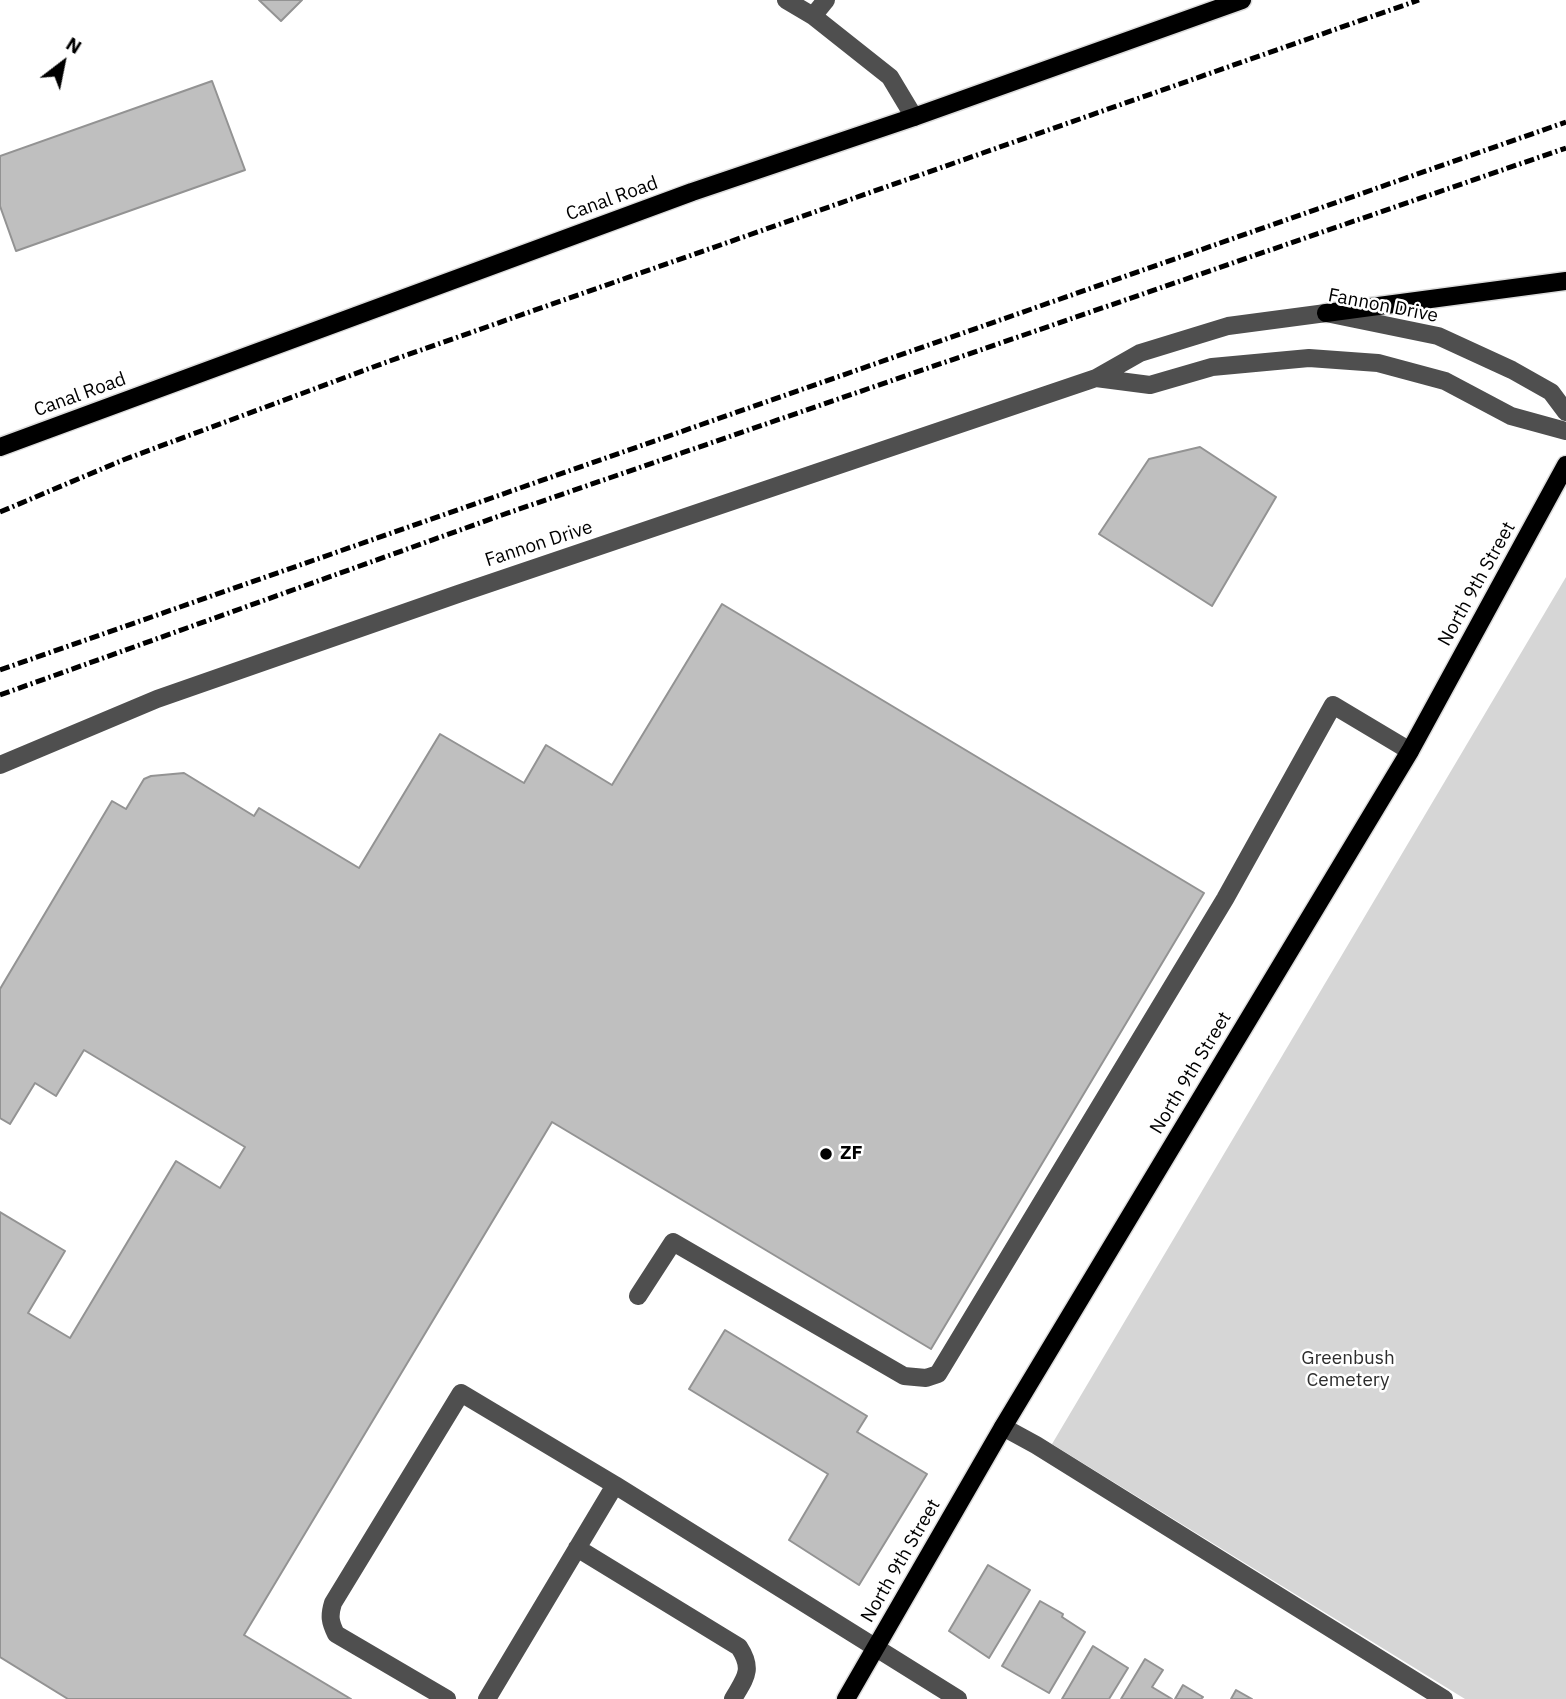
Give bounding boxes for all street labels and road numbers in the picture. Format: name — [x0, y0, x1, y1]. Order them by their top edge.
street label: Canal Road — [563, 172, 661, 226]
street label: Fannon Drive — [1326, 284, 1440, 328]
street label: Canal Road — [31, 368, 129, 422]
street label: Fannon Drive — [482, 516, 596, 572]
street label: North 9th Street — [1433, 518, 1521, 650]
street label: North 9th Street — [1146, 1008, 1236, 1138]
street label: North 9th Street — [856, 1495, 946, 1627]

